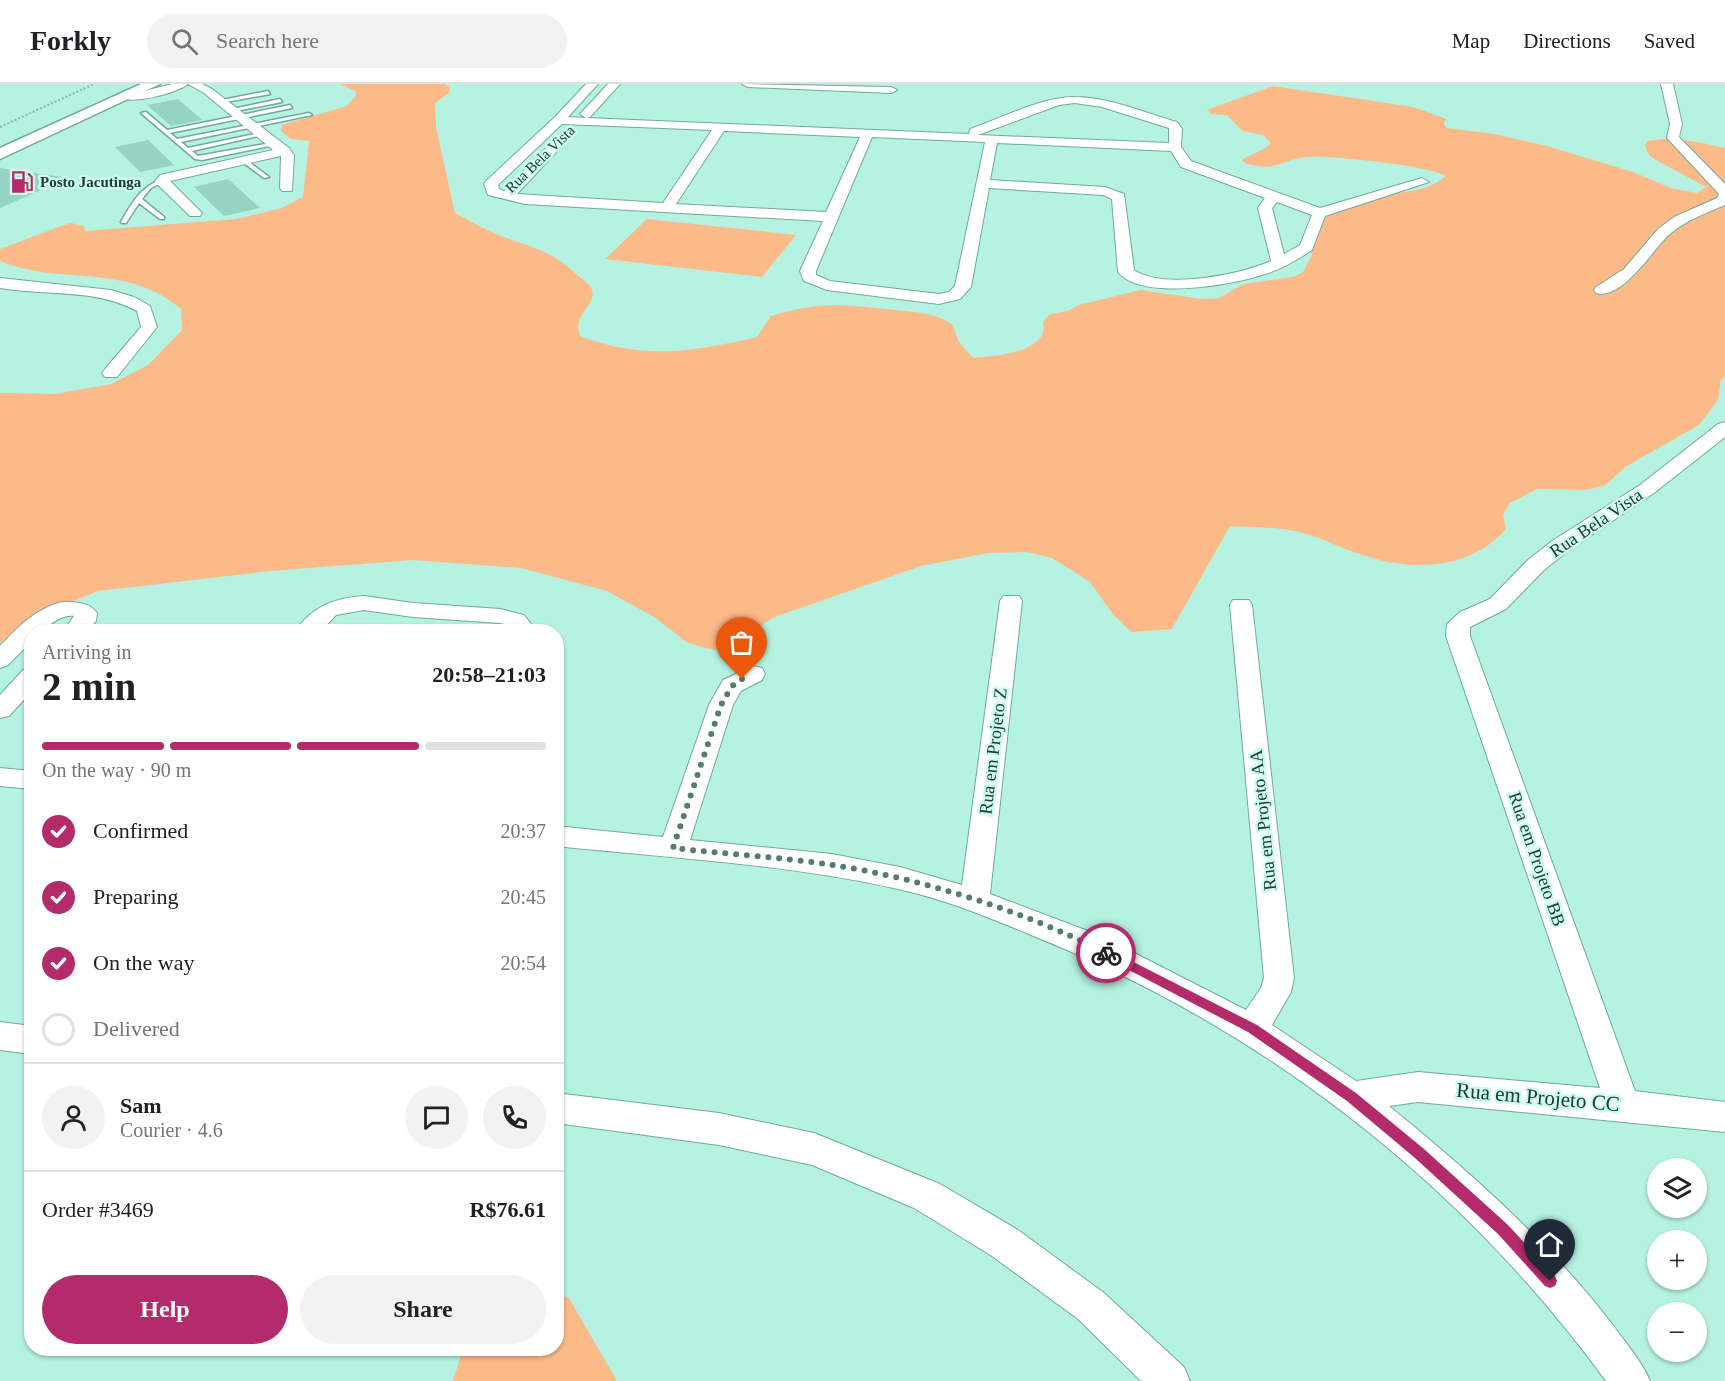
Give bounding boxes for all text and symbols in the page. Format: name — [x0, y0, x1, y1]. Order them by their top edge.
search box — [147, 14, 567, 68]
text: Forkly — [30, 25, 111, 56]
icon: search — [168, 25, 201, 58]
text: Search here — [216, 28, 319, 53]
text: Map — [1452, 29, 1490, 53]
text: Directions — [1523, 29, 1611, 53]
text: Saved — [1644, 29, 1695, 53]
street label: Rua Bela Vista — [502, 122, 578, 196]
fuel station icon: Posto Jacutinga — [9, 169, 35, 195]
place label: Posto Jacutinga — [40, 174, 142, 190]
street label: Rua Bela Vista — [1546, 485, 1646, 561]
pin — [716, 617, 767, 679]
icon: bag — [725, 626, 758, 659]
text: Arriving in — [42, 641, 131, 663]
text: 20:58–21:03 — [432, 662, 546, 687]
text: 2 min — [42, 665, 136, 708]
street label: Rua em Projeto Z — [975, 687, 1011, 815]
street label: Rua em Projeto AA — [1246, 749, 1280, 891]
text: On the way · 90 m — [42, 759, 191, 781]
street label: Rua em Projeto BB — [1505, 789, 1569, 929]
icon: check — [42, 815, 75, 848]
text: Confirmed — [93, 818, 188, 843]
text: 20:37 — [500, 820, 546, 842]
icon: check — [42, 881, 75, 914]
text: Preparing — [93, 884, 179, 909]
text: 20:45 — [500, 886, 546, 908]
courier — [1076, 923, 1136, 983]
icon: bike — [1090, 937, 1123, 970]
icon: check — [42, 947, 75, 980]
text: On the way — [93, 950, 194, 975]
text: 20:54 — [500, 952, 546, 974]
text: Delivered — [93, 1016, 180, 1041]
street label: Rua em Projeto CC — [1455, 1078, 1621, 1116]
button: person — [42, 1086, 105, 1149]
button: chat — [405, 1086, 468, 1149]
button: phone — [483, 1086, 546, 1149]
text: Sam — [120, 1093, 162, 1118]
text: Courier · 4.6 — [120, 1119, 223, 1141]
map controls — [1647, 1158, 1707, 1362]
button: layers — [1647, 1158, 1707, 1218]
text: Order #3469 — [42, 1197, 154, 1222]
text: R$76.61 — [470, 1197, 546, 1222]
pin — [1524, 1219, 1575, 1281]
icon: home — [1533, 1228, 1566, 1261]
button: + — [1647, 1230, 1707, 1290]
button: Help — [42, 1275, 288, 1344]
button: Share — [300, 1275, 546, 1344]
button: − — [1647, 1302, 1707, 1362]

